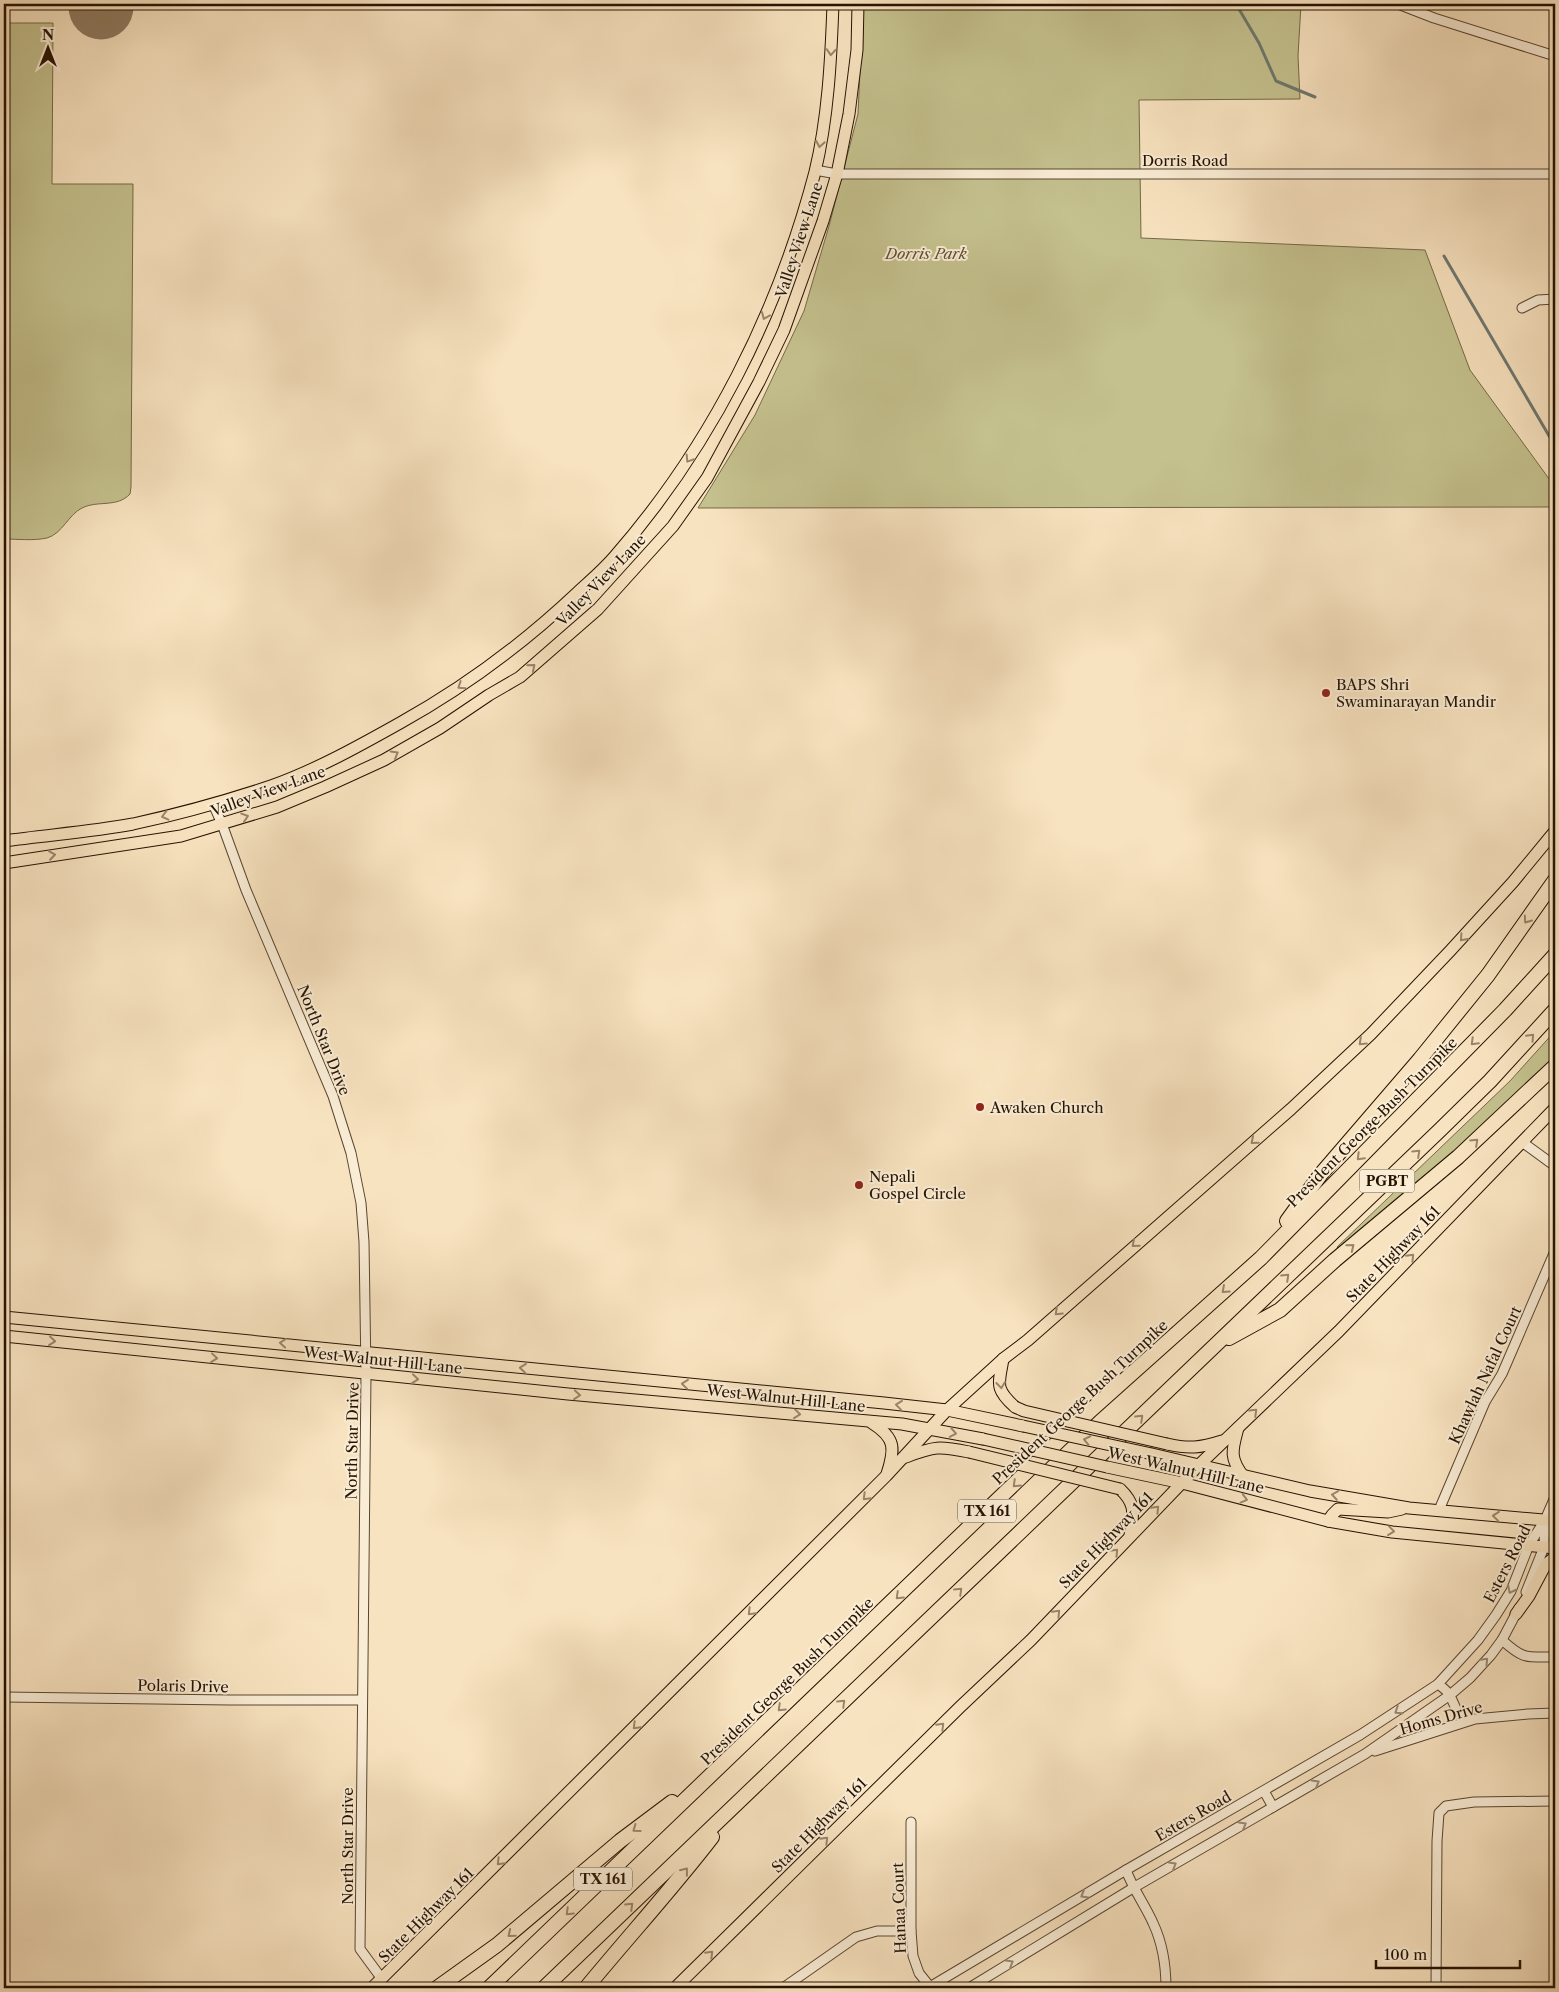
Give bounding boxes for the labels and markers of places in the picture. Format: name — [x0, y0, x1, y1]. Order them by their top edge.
place label: BAPS Shri Swaminarayan Mandir — [1336, 675, 1497, 711]
marker: BAPS Shri Swaminarayan Mandir — [1320, 687, 1332, 699]
place label: Awaken Church — [989, 1098, 1104, 1117]
marker: Awaken Church — [974, 1101, 986, 1113]
place label: Nepali Gospel Circle — [869, 1167, 966, 1203]
marker: Nepali Gospel Circle — [853, 1179, 865, 1191]

